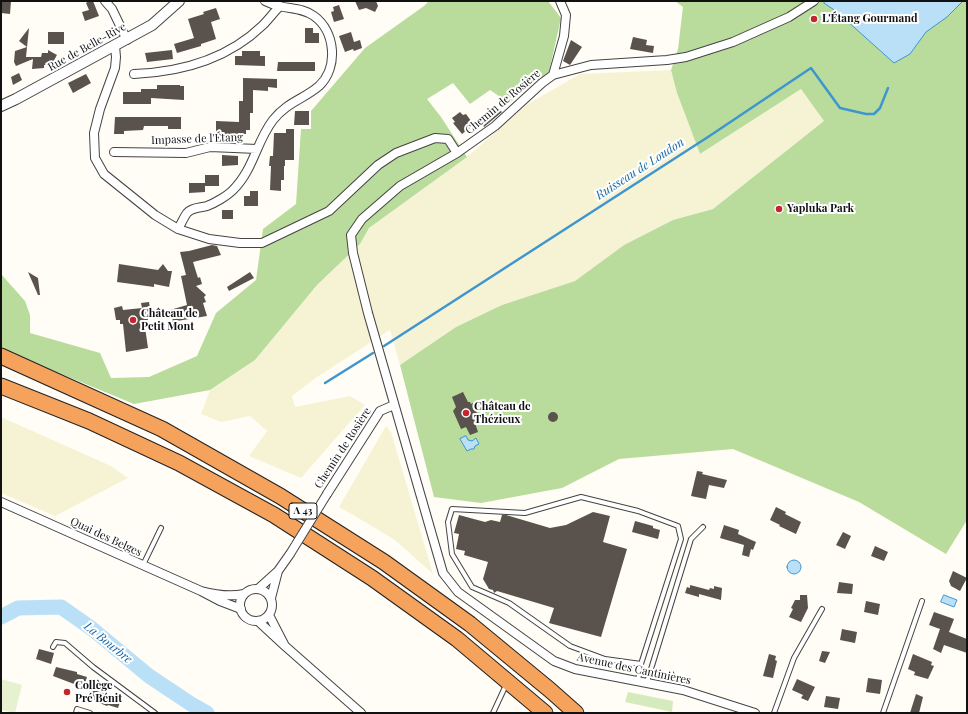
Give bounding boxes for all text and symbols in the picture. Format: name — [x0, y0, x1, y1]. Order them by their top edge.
place label: L'Étang Gourmand — [822, 12, 917, 26]
marker: L'Étang Gourmand — [809, 14, 819, 24]
street label: Rue de Belle-Rive — [46, 20, 128, 74]
street label: Chemin de Rosière — [463, 67, 543, 137]
street label: Impasse de l'Étang — [151, 131, 243, 147]
water label: Ruisseau de Loudon — [593, 135, 687, 203]
place label: Yapluka Park — [787, 202, 854, 216]
marker: Yapluka Park — [774, 204, 784, 214]
place label: Château de Petit Mont — [141, 307, 198, 333]
marker: Château de Petit Mont — [128, 315, 138, 325]
place label: Château de Thézieux — [474, 400, 531, 426]
street label: Chemin de Rosière — [312, 405, 374, 491]
marker: Château de Thézieux — [461, 408, 471, 418]
road number: A 43 — [289, 503, 317, 519]
street label: Quai des Belges — [68, 515, 144, 559]
water label: La Bourbre — [81, 619, 135, 667]
street label: Avenue des Cantinières — [576, 650, 692, 688]
place label: Collège Pré Bénit — [75, 679, 122, 705]
marker: Collège Pré Bénit — [62, 687, 72, 697]

